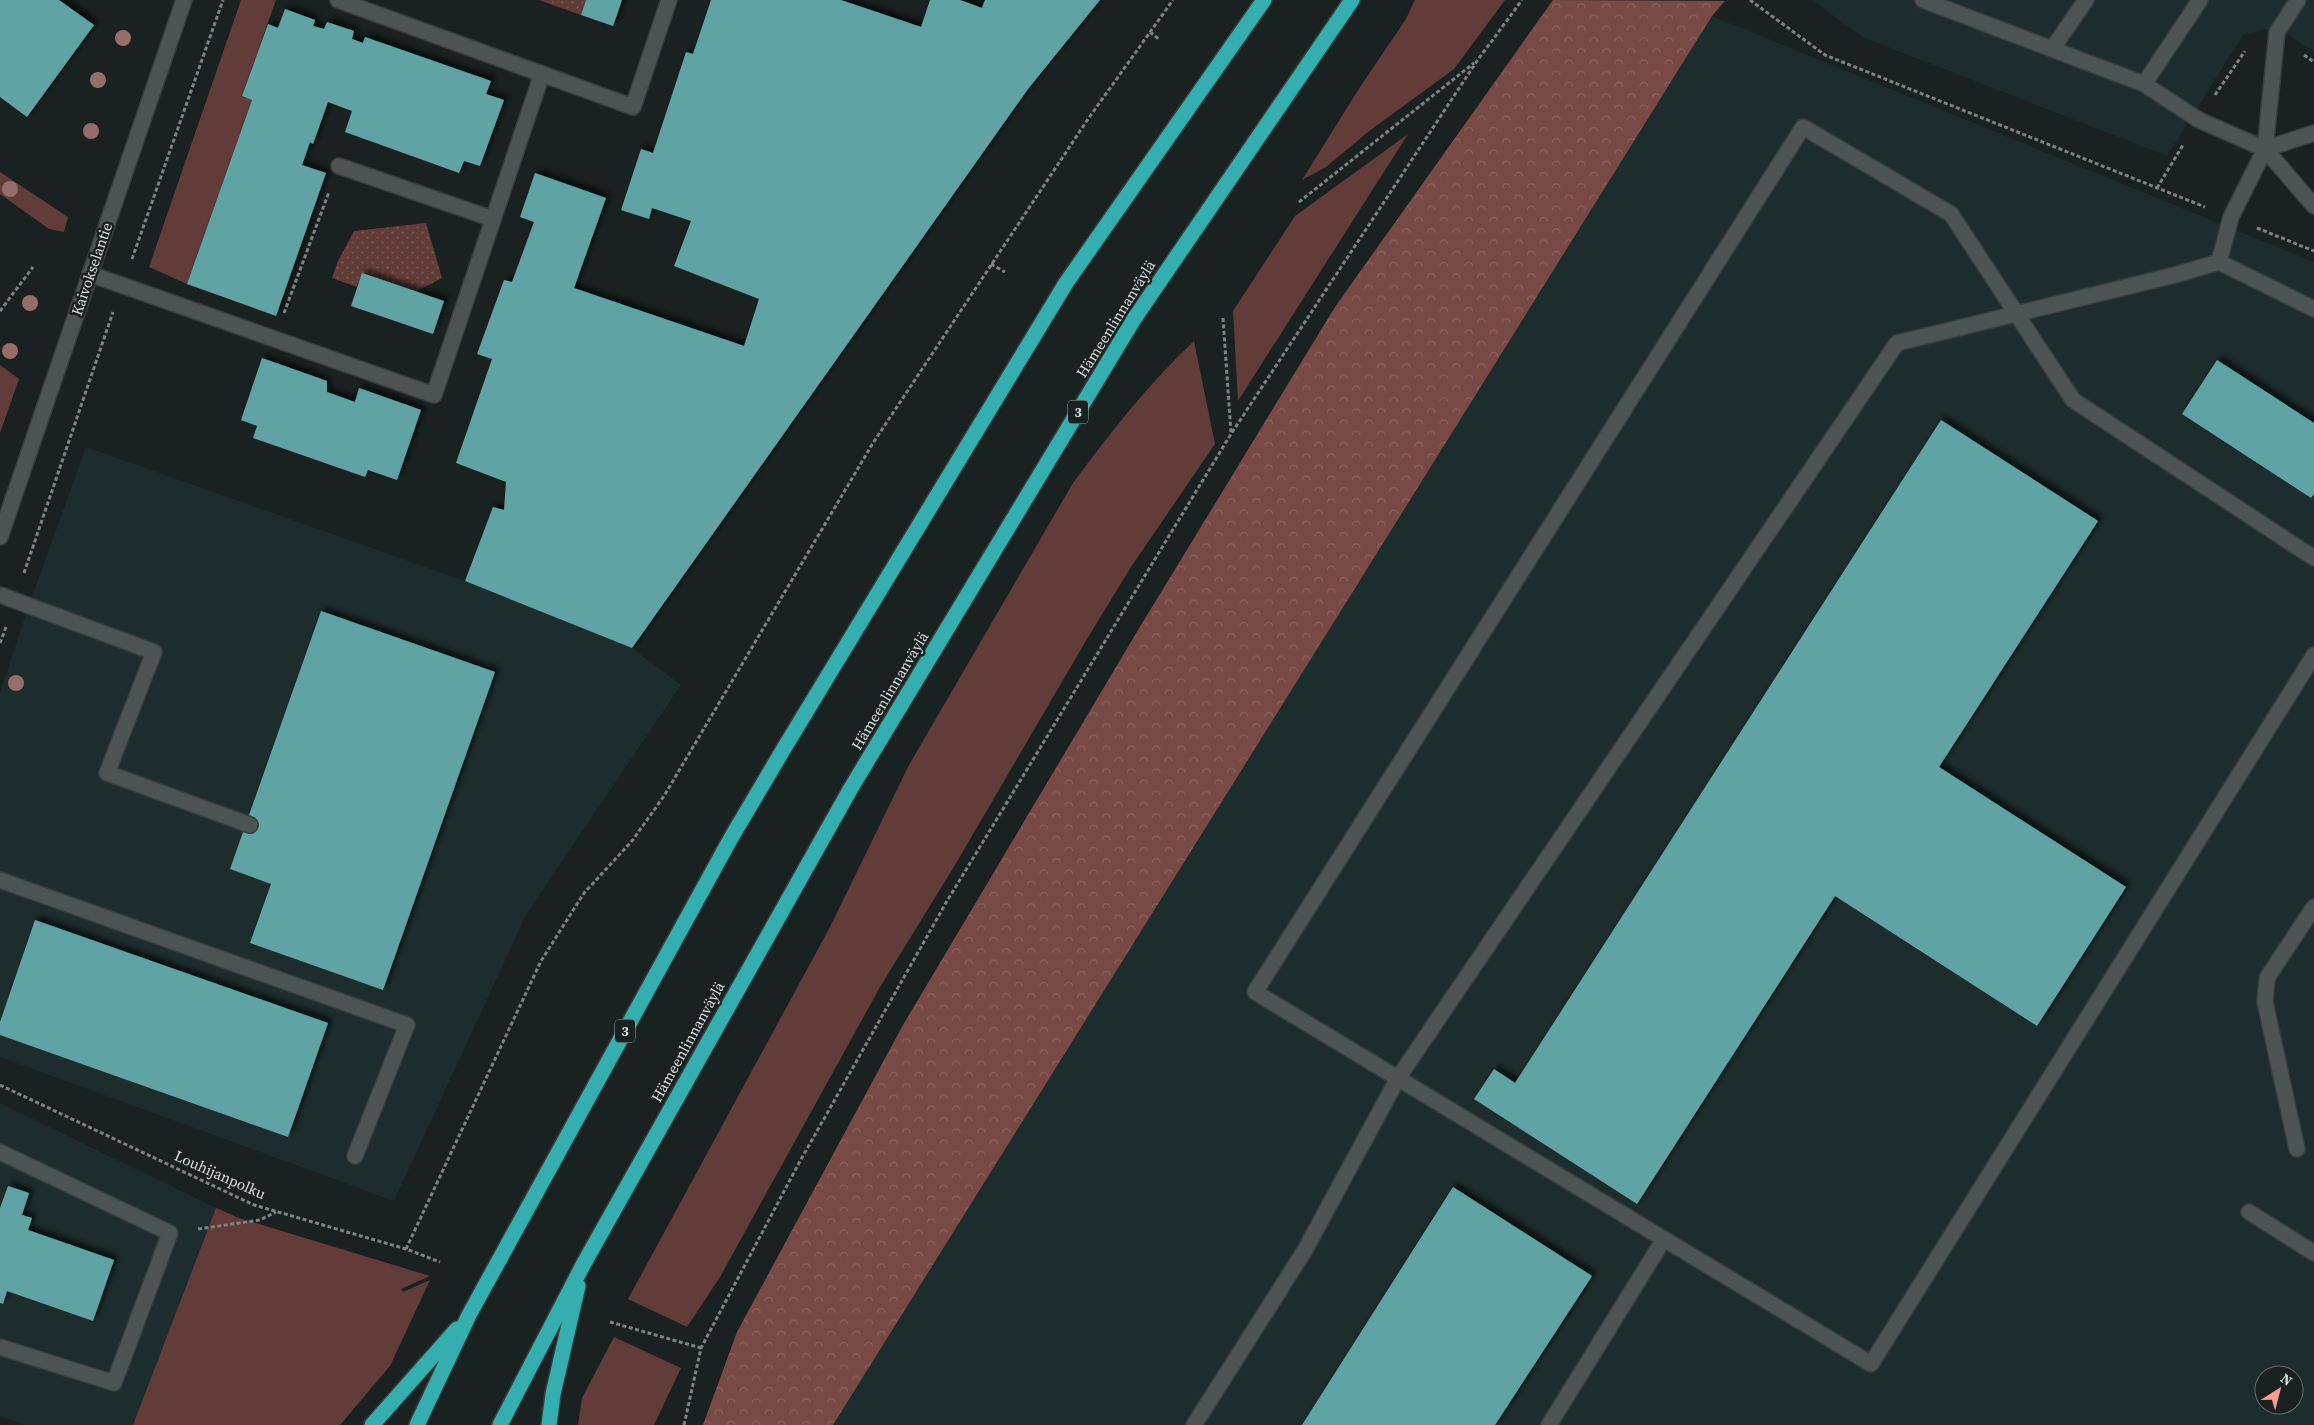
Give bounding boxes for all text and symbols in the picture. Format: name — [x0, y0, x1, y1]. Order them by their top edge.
street label: Kaivokselantie — [66, 219, 117, 318]
street label: Hämeenlinnanväylä — [1071, 256, 1160, 381]
road number: 3 — [1068, 401, 1088, 424]
street label: Hämeenlinnanväylä — [846, 627, 933, 754]
street label: Hämeenlinnanväylä — [646, 978, 730, 1106]
road number: 3 — [615, 1019, 635, 1042]
street label: Louhijanpolku — [171, 1145, 270, 1204]
north arrow — [2254, 1365, 2304, 1415]
text: N — [2277, 1368, 2297, 1391]

